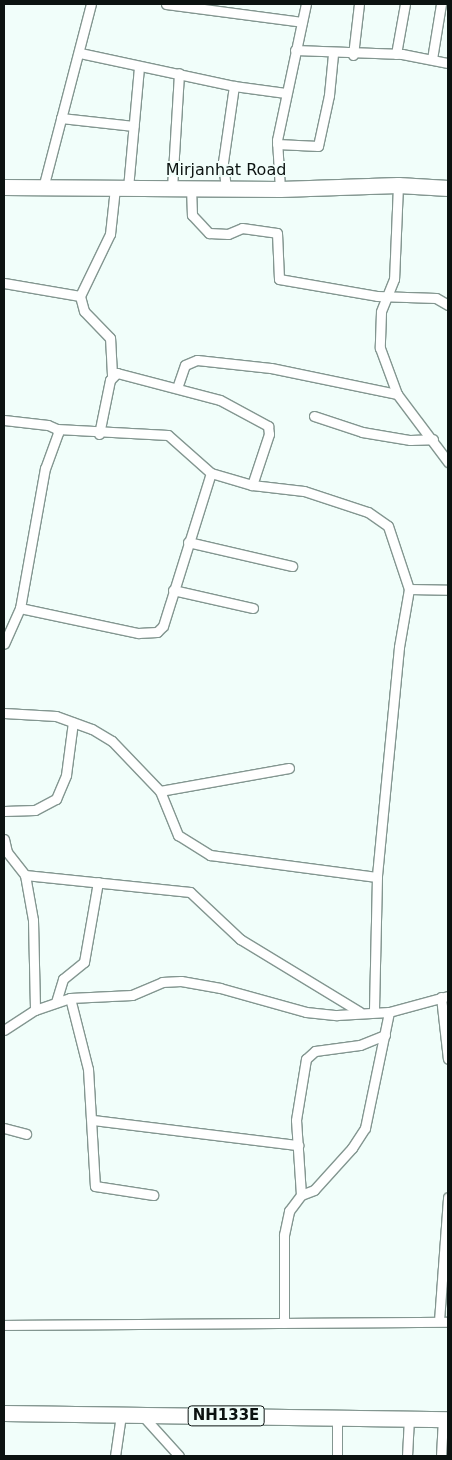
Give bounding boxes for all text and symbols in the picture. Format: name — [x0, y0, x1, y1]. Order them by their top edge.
street label: Mirjanhat Road — [166, 160, 286, 180]
road number: NH133E — [187, 1404, 265, 1428]

